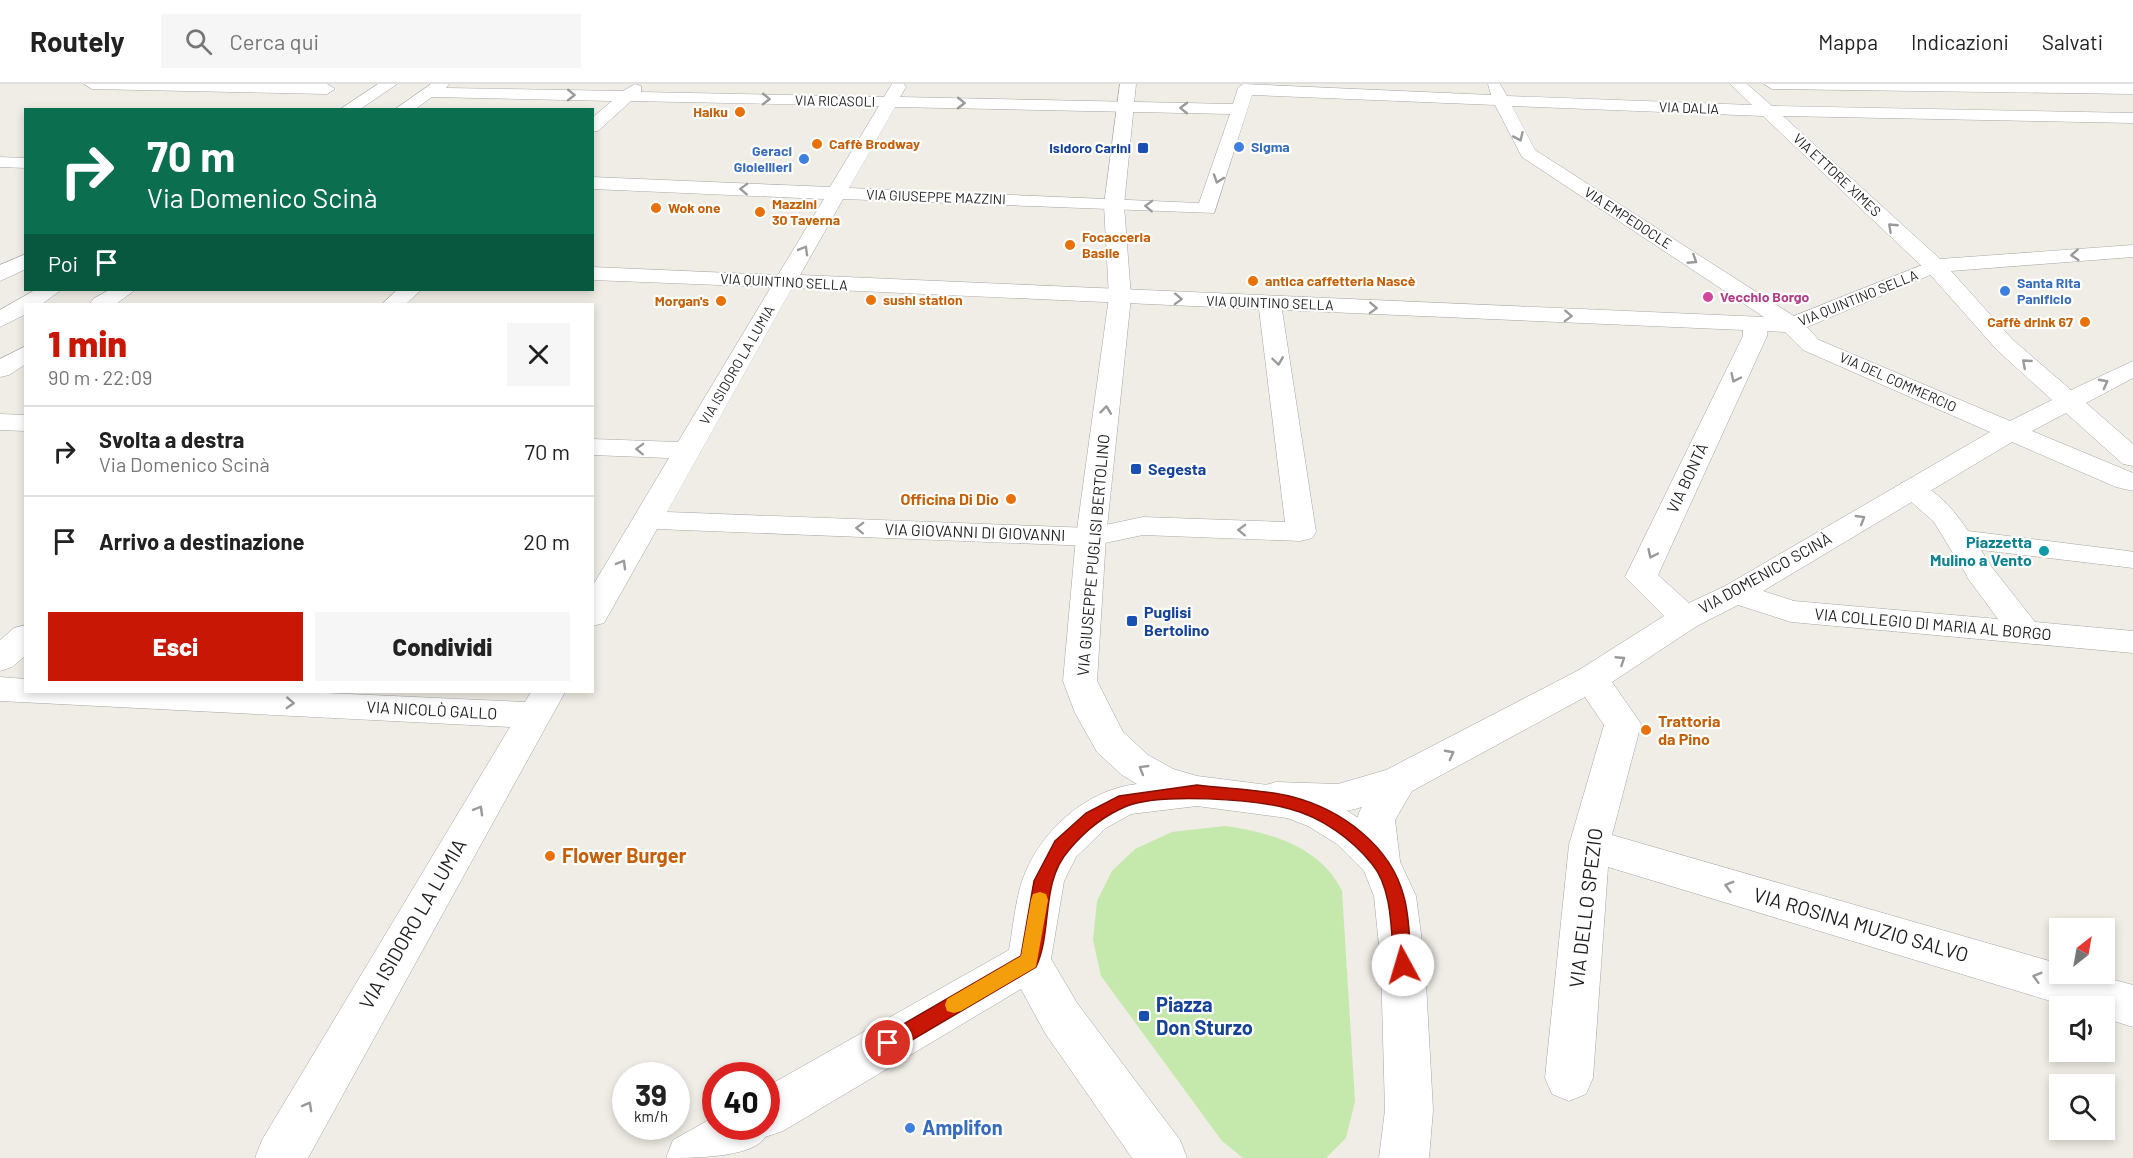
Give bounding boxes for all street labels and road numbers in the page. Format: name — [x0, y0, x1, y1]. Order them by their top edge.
street label: VIA RICASOLI — [795, 91, 875, 110]
street label: VIA DALIA — [1659, 98, 1720, 117]
street label: VIA ETTORE XIMES — [1790, 130, 1885, 220]
street label: VIA EMPEDOCLE — [1581, 183, 1675, 252]
street label: VIA GIUSEPPE MAZZINI — [866, 186, 1006, 207]
street label: VIA QUINTINO SELLA — [1795, 266, 1921, 329]
street label: VIA QUINTINO SELLA — [720, 270, 849, 293]
street label: VIA QUINTINO SELLA — [1206, 292, 1335, 313]
street label: VIA ISIDORO LA LUMIA — [695, 302, 778, 427]
street label: VIA DEL COMMERCIO — [1837, 348, 1959, 415]
street label: VIA GIUSEPPE PUGLISI BERTOLINO — [1072, 433, 1113, 677]
street label: VIA BONTÀ — [1662, 439, 1711, 516]
street label: VIA GIOVANNI DI GIOVANNI — [884, 519, 1066, 544]
street label: VIA DOMENICO SCINÀ — [1695, 528, 1835, 617]
street label: VIA COLLEGIO DI MARIA AL BORGO — [1814, 604, 2052, 643]
street label: VIA NICOLÒ GALLO — [366, 697, 498, 722]
street label: VIA DELLO SPEZIO — [1563, 827, 1607, 989]
street label: VIA ISIDORO LA LUMIA — [354, 834, 471, 1013]
street label: VIA ROSINA MUZIO SALVO — [1751, 882, 1972, 966]

